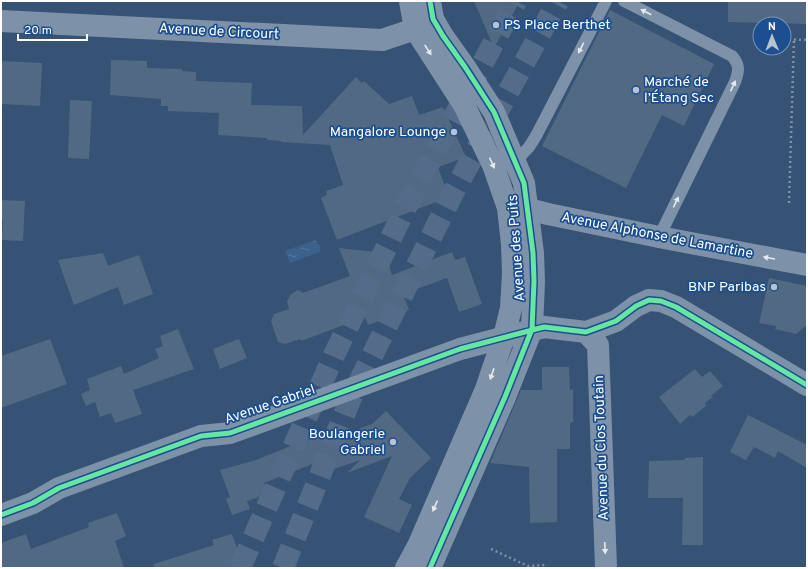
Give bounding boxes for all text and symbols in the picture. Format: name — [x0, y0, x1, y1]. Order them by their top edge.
one-way arrow — [640, 9, 652, 15]
scale bar — [18, 16, 87, 42]
north arrow — [752, 16, 792, 56]
place label: PS Place Berthet — [504, 17, 611, 34]
street label: Avenue de Circourt — [158, 20, 280, 44]
marker: PS Place Berthet — [491, 20, 501, 30]
text: N — [768, 20, 776, 34]
text: 20 m — [24, 23, 52, 39]
one-way arrow — [578, 42, 585, 54]
one-way arrow — [424, 45, 432, 55]
place label: Marché de l’Étang Sec — [644, 74, 714, 107]
one-way arrow — [730, 80, 736, 91]
marker: Marché de l’Étang Sec — [631, 85, 641, 95]
place label: Mangalore Lounge — [330, 124, 446, 141]
marker: Mangalore Lounge — [449, 127, 459, 137]
one-way arrow — [489, 157, 495, 169]
street label: Avenue des Puits — [505, 194, 529, 302]
one-way arrow — [673, 197, 679, 208]
street label: Avenue Alphonse de Lamartine — [560, 209, 754, 263]
one-way arrow — [763, 254, 775, 260]
place label: BNP Paribas — [688, 279, 766, 296]
marker: BNP Paribas — [769, 282, 779, 292]
one-way arrow — [488, 368, 494, 380]
street label: Avenue du Clos Toutain — [591, 375, 613, 521]
street label: Avenue Gabriel — [222, 381, 318, 429]
place label: Boulangerie Gabriel — [309, 426, 385, 459]
marker: Boulangerie Gabriel — [388, 437, 398, 447]
one-way arrow — [432, 500, 438, 512]
one-way arrow — [602, 542, 608, 555]

